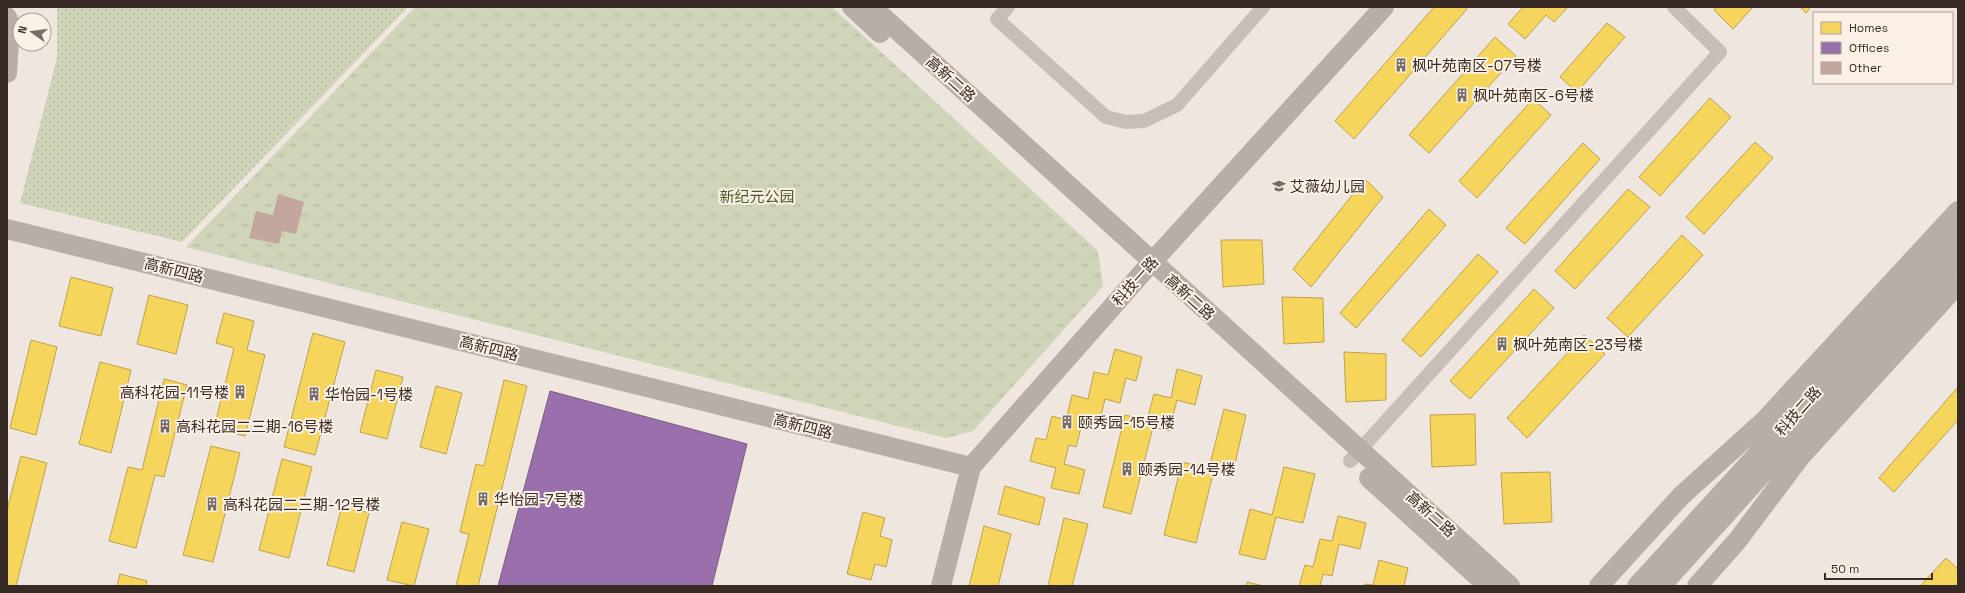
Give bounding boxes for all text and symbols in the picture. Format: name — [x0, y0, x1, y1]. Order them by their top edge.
north arrow — [12, 12, 52, 52]
legend — [1813, 12, 1953, 84]
text: Homes — [1849, 20, 1888, 36]
text: N — [15, 24, 30, 35]
text: Offices — [1849, 40, 1889, 56]
street label: 高新二路 — [922, 52, 980, 106]
place label: 枫叶苑南区-07号楼 — [1412, 56, 1542, 75]
building icon: 枫叶苑南区-07号楼 — [1393, 57, 1409, 73]
text: Other — [1849, 60, 1882, 76]
place label: 枫叶苑南区-6号楼 — [1473, 86, 1594, 105]
building icon: 枫叶苑南区-6号楼 — [1454, 87, 1470, 103]
place label: 艾薇幼儿园 — [1290, 177, 1365, 196]
school or university icon: 艾薇幼儿园 — [1271, 178, 1287, 194]
park label: 新纪元公园 — [719, 187, 795, 206]
street label: 科技一路 — [1108, 252, 1162, 310]
street label: 高新四路 — [143, 254, 205, 286]
street label: 高新二路 — [1161, 270, 1219, 324]
street label: 高新四路 — [458, 332, 520, 364]
place label: 枫叶苑南区-23号楼 — [1513, 335, 1643, 354]
building icon: 枫叶苑南区-23号楼 — [1494, 336, 1510, 352]
street label: 科技二路 — [1771, 382, 1825, 440]
place label: 高科花园-11号楼 — [120, 383, 229, 402]
building icon: 高科花园-11号楼 — [232, 384, 248, 400]
place label: 华怡园-1号楼 — [325, 385, 413, 404]
building icon: 华怡园-1号楼 — [306, 386, 322, 402]
street label: 高新四路 — [772, 410, 834, 442]
place label: 颐秀园-15号楼 — [1078, 413, 1175, 432]
building icon: 颐秀园-15号楼 — [1059, 414, 1075, 430]
place label: 高科花园二三期-16号楼 — [176, 417, 333, 436]
building icon: 高科花园二三期-16号楼 — [157, 418, 173, 434]
place label: 颐秀园-14号楼 — [1138, 460, 1235, 479]
building icon: 颐秀园-14号楼 — [1119, 461, 1135, 477]
street label: 高新二路 — [1402, 487, 1460, 541]
place label: 华怡园-7号楼 — [494, 490, 583, 509]
building icon: 华怡园-7号楼 — [475, 491, 491, 507]
place label: 高科花园二三期-12号楼 — [223, 495, 380, 514]
building icon: 高科花园二三期-12号楼 — [204, 496, 220, 512]
scale bar — [1825, 555, 1932, 581]
text: 50 m — [1831, 561, 1859, 577]

